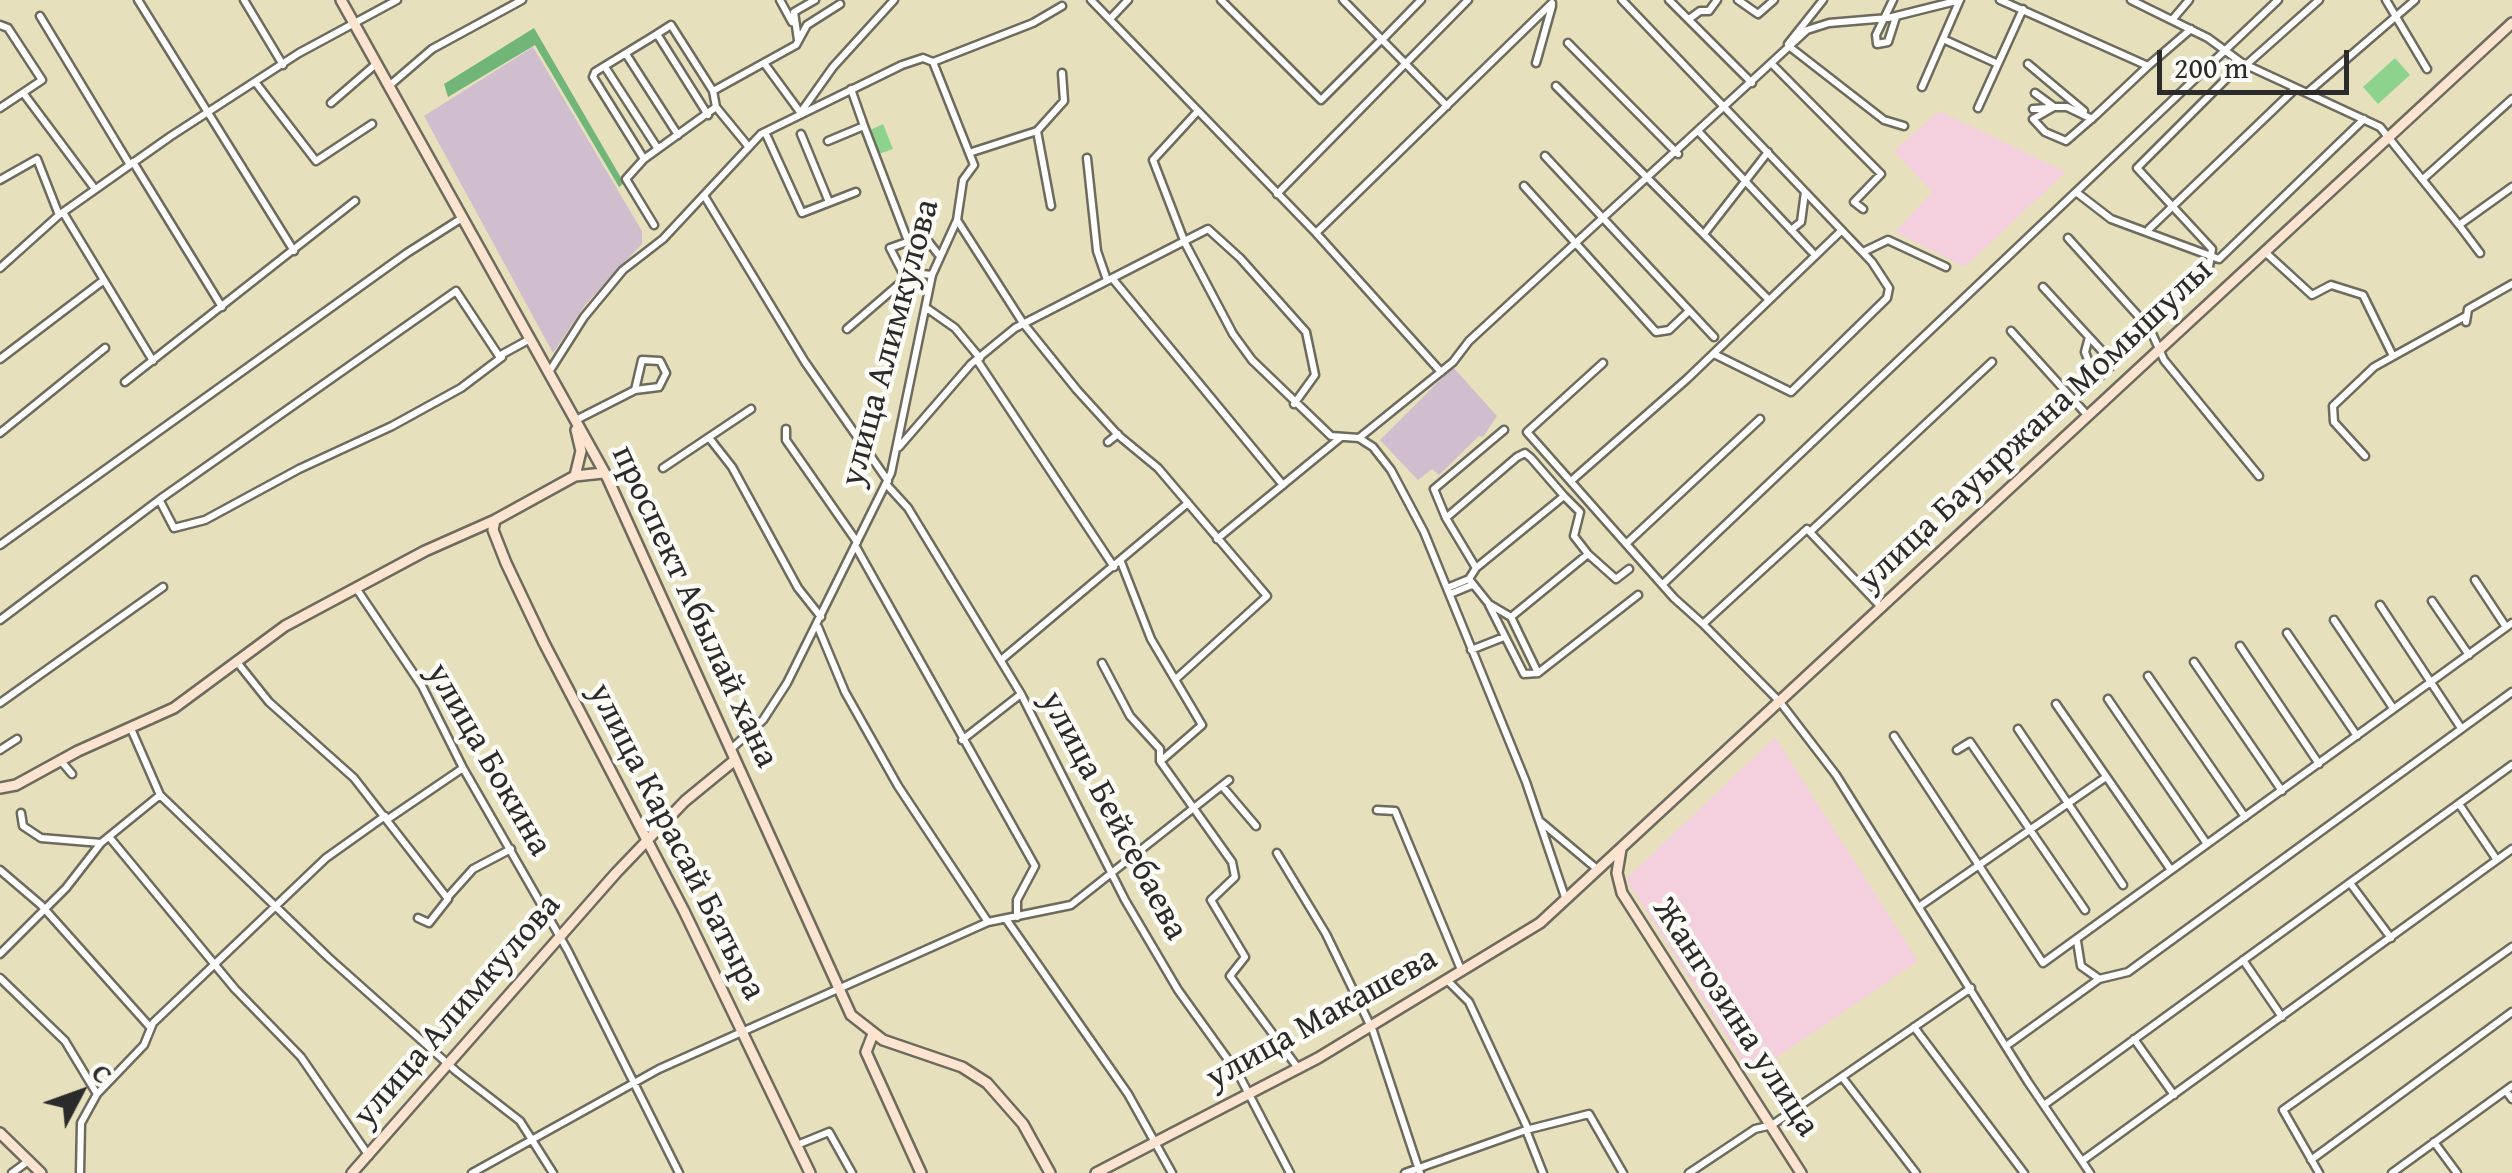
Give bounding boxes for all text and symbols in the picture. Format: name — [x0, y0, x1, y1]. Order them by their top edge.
scale bar — [2162, 30, 2354, 92]
text: 200 m — [2174, 45, 2248, 89]
street label: улица Алимкулова — [832, 195, 950, 491]
street label: улица Бауыржана Момышулы — [1850, 250, 2222, 602]
street label: проспект Абылай хана — [601, 439, 787, 775]
street label: улица Бокина — [416, 656, 560, 864]
street label: улица Карасай Батыра — [578, 677, 774, 1007]
street label: улица Бейсебаева — [1030, 684, 1196, 948]
street label: улица Алимкулова — [345, 886, 571, 1136]
street label: Жангозина улица — [1642, 891, 1828, 1145]
street label: улица Макашева — [1199, 938, 1445, 1100]
north arrow — [30, 1043, 130, 1143]
text: С — [82, 1054, 124, 1092]

